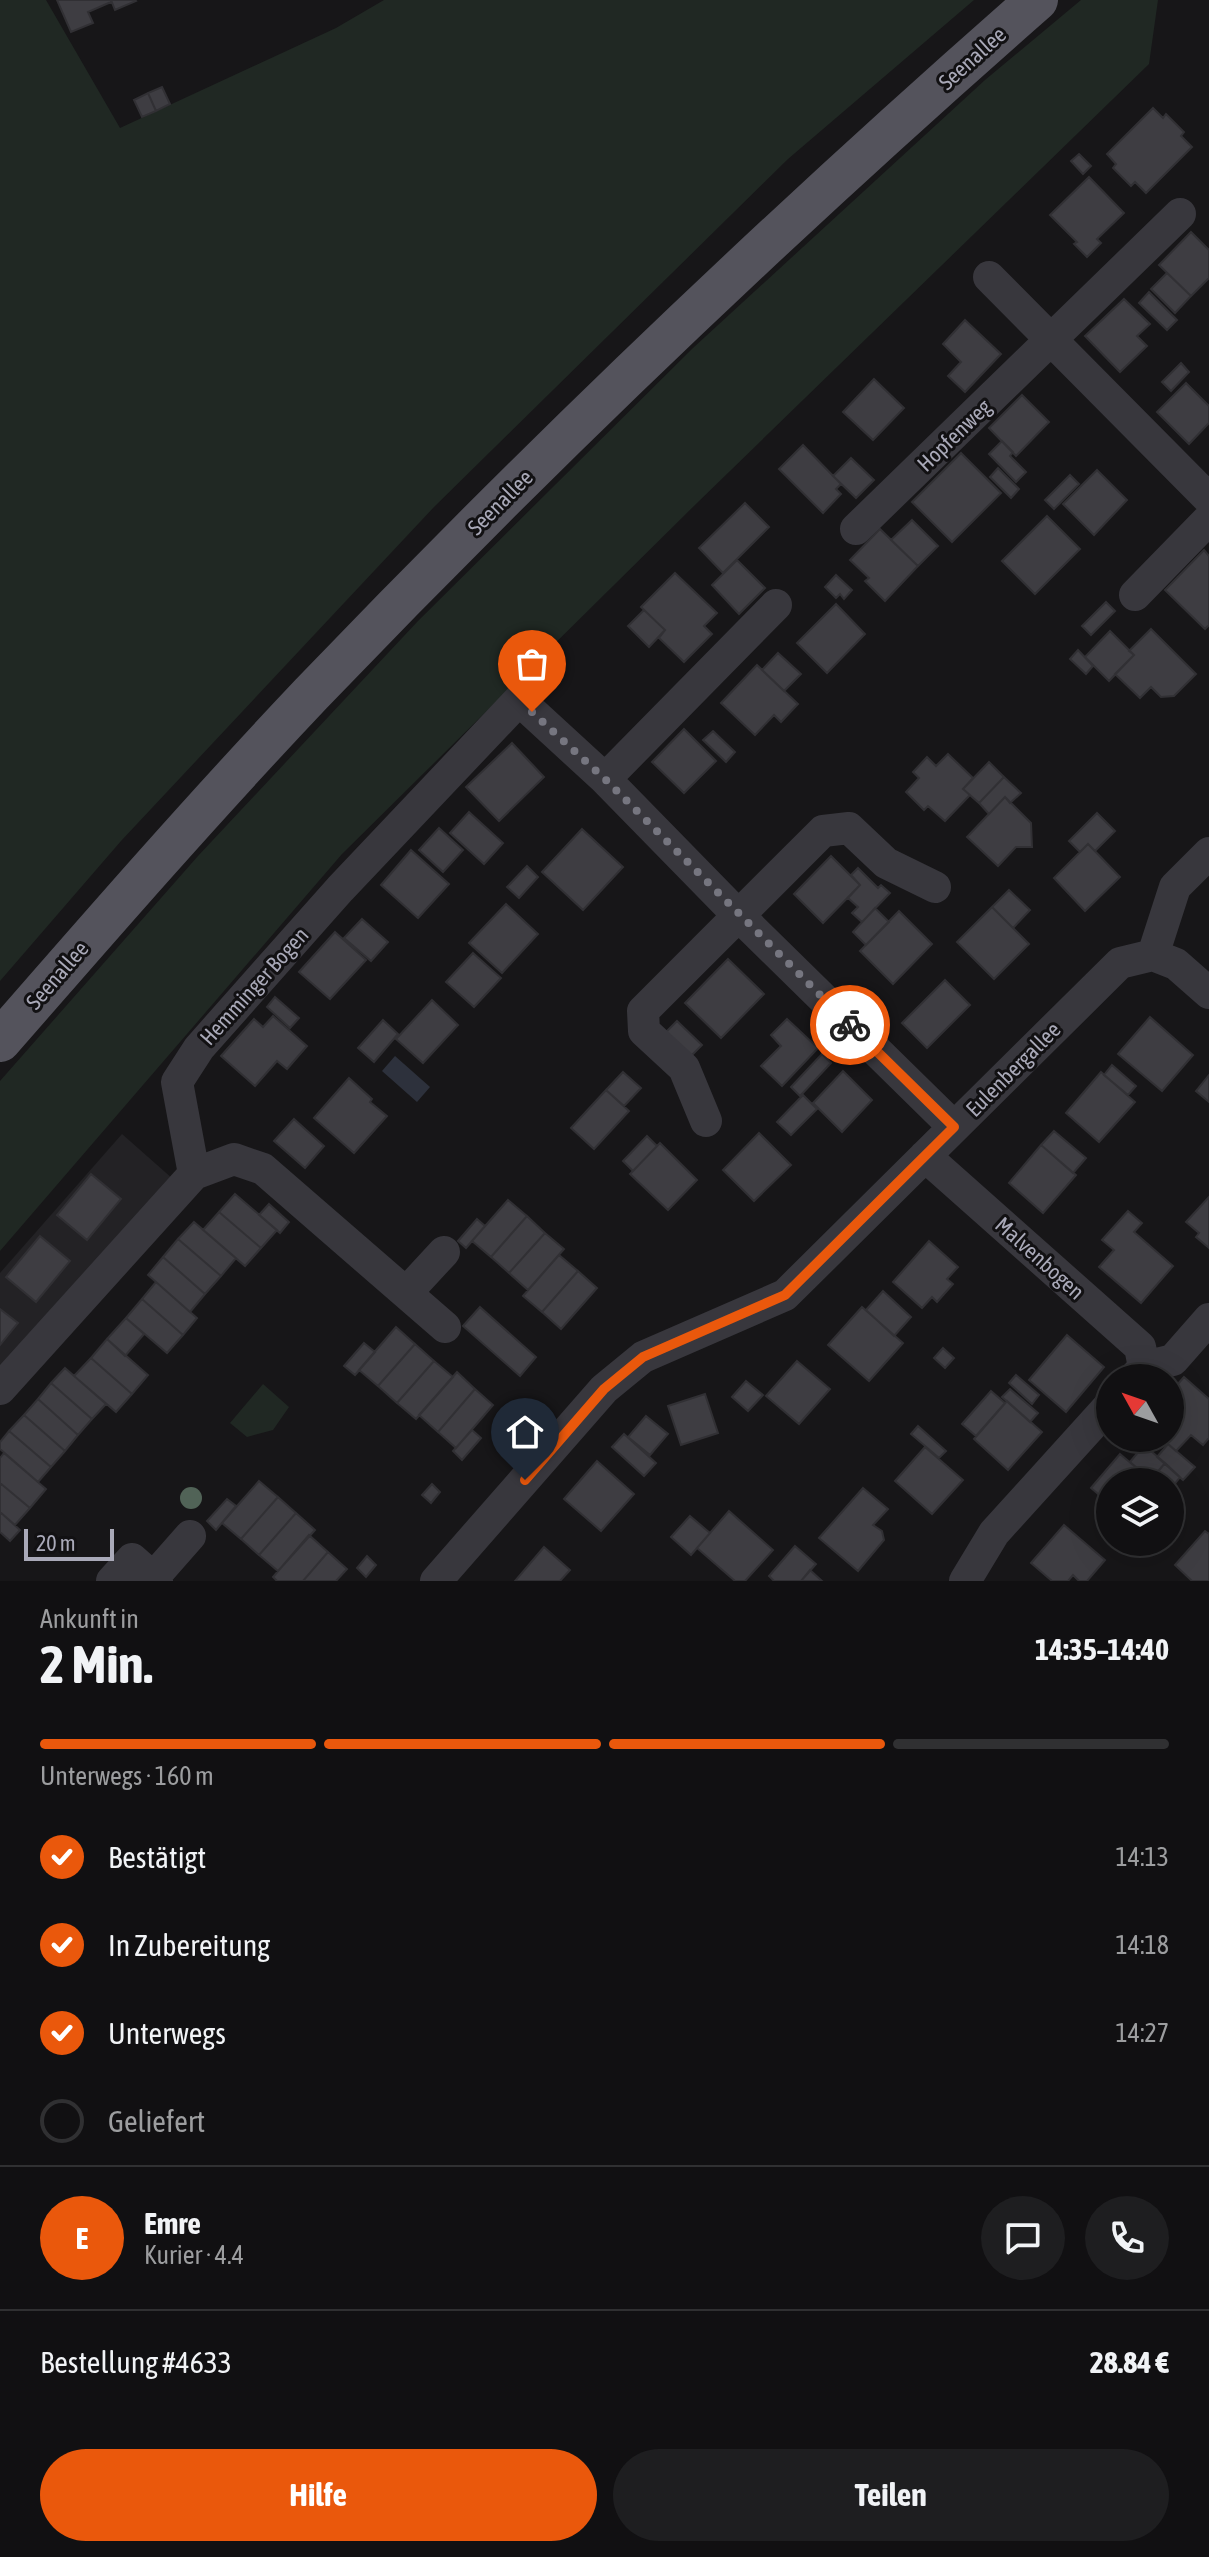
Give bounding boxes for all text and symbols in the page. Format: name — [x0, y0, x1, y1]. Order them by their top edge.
street label: Seenallee — [933, 21, 1011, 95]
street label: Hopfenweg — [912, 393, 997, 477]
street label: Seenallee — [462, 464, 538, 540]
pin — [498, 630, 566, 712]
icon: bag — [510, 642, 554, 686]
street label: Hemminger Bogen — [194, 922, 314, 1050]
street label: Seenallee — [21, 936, 93, 1014]
courier — [810, 985, 890, 1065]
icon: bike — [828, 1003, 872, 1047]
street label: Eulenbergallee — [960, 1016, 1066, 1122]
street label: Malvenbogen — [990, 1211, 1090, 1305]
north arrow — [1096, 1364, 1184, 1452]
map controls — [1096, 1364, 1184, 1556]
pin — [491, 1398, 559, 1480]
icon: home — [503, 1410, 547, 1454]
button: layers — [1096, 1468, 1184, 1556]
scale bar — [24, 1525, 114, 1561]
text: 20 m — [36, 1530, 76, 1556]
text: Ankunft in — [40, 1604, 139, 1634]
text: 14:35–14:40 — [1035, 1632, 1169, 1666]
text: 2 Min. — [40, 1634, 153, 1694]
text: Unterwegs · 160 m — [40, 1761, 214, 1791]
icon: check — [40, 1835, 84, 1879]
text: Bestätigt — [108, 1840, 206, 1874]
text: 14:13 — [1115, 1842, 1169, 1872]
icon: check — [40, 1923, 84, 1967]
text: In Zubereitung — [108, 1928, 270, 1962]
text: 14:18 — [1115, 1930, 1169, 1960]
icon: check — [40, 2011, 84, 2055]
text: Unterwegs — [108, 2016, 226, 2050]
text: 14:27 — [1115, 2018, 1169, 2048]
text: Geliefert — [108, 2104, 205, 2138]
button: chat — [981, 2196, 1065, 2280]
button: phone — [1085, 2196, 1169, 2280]
text: Emre — [144, 2206, 201, 2240]
text: E — [76, 2221, 88, 2255]
text: Kurier · 4.4 — [144, 2240, 244, 2270]
text: Bestellung #4633 — [40, 2345, 232, 2379]
text: 28.84 € — [1090, 2345, 1169, 2379]
button: Hilfe — [40, 2449, 597, 2541]
button: Teilen — [613, 2449, 1169, 2541]

